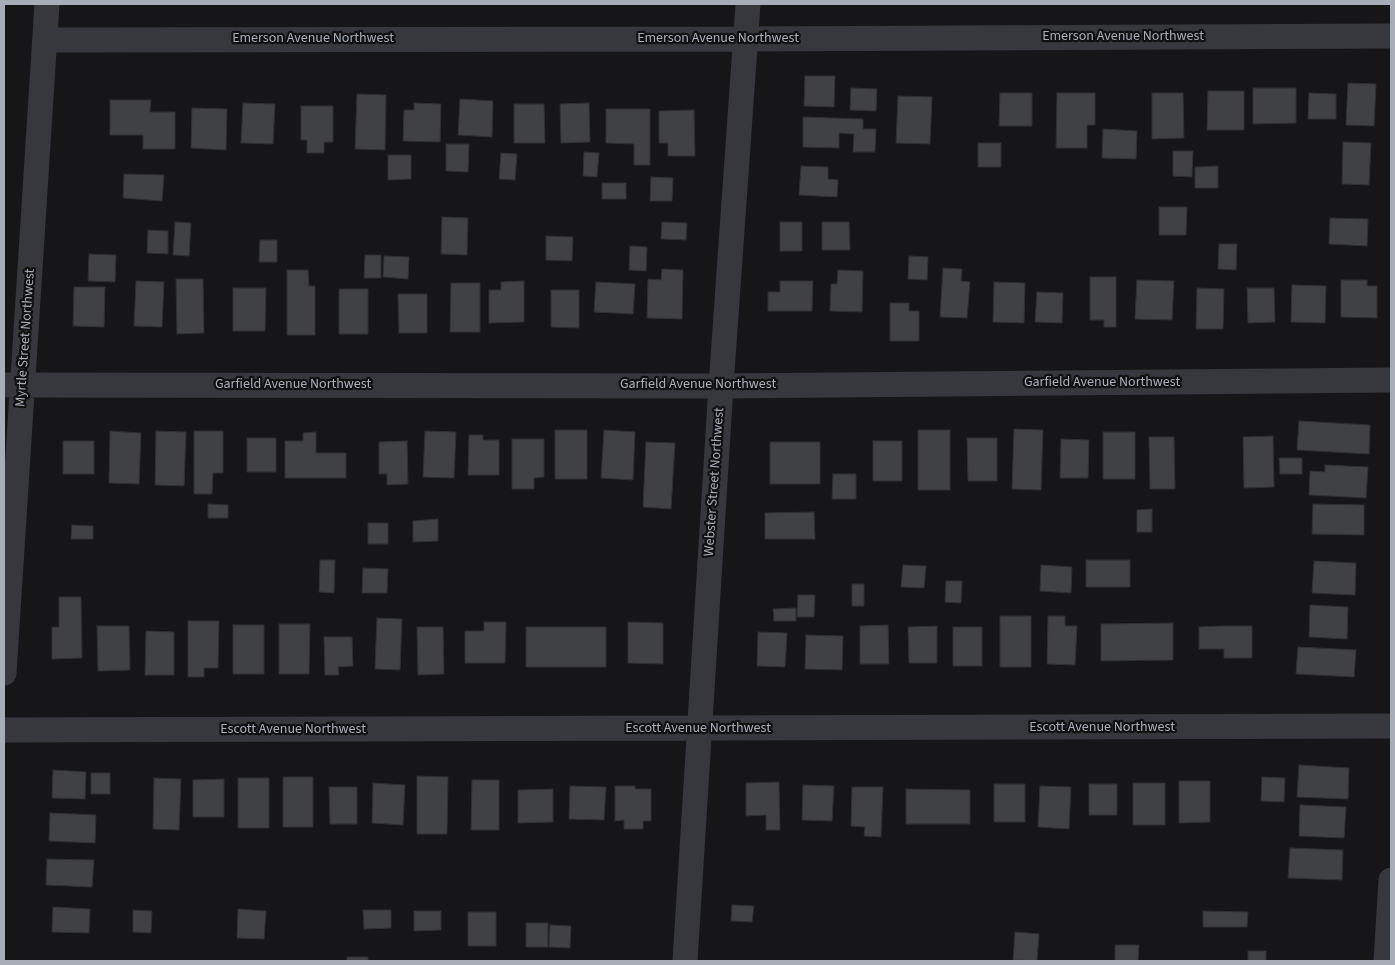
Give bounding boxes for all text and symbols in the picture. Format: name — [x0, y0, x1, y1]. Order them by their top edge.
street label: Emerson Avenue Northwest — [1042, 29, 1204, 45]
street label: Emerson Avenue Northwest — [232, 31, 394, 47]
street label: Emerson Avenue Northwest — [637, 31, 799, 47]
street label: Myrtle Street Northwest — [13, 268, 39, 408]
street label: Garfield Avenue Northwest — [1024, 375, 1180, 391]
street label: Garfield Avenue Northwest — [215, 377, 371, 393]
street label: Garfield Avenue Northwest — [620, 377, 776, 393]
street label: Webster Street Northwest — [701, 407, 729, 557]
street label: Escott Avenue Northwest — [1029, 720, 1175, 736]
street label: Escott Avenue Northwest — [625, 721, 771, 737]
street label: Escott Avenue Northwest — [220, 722, 366, 738]

